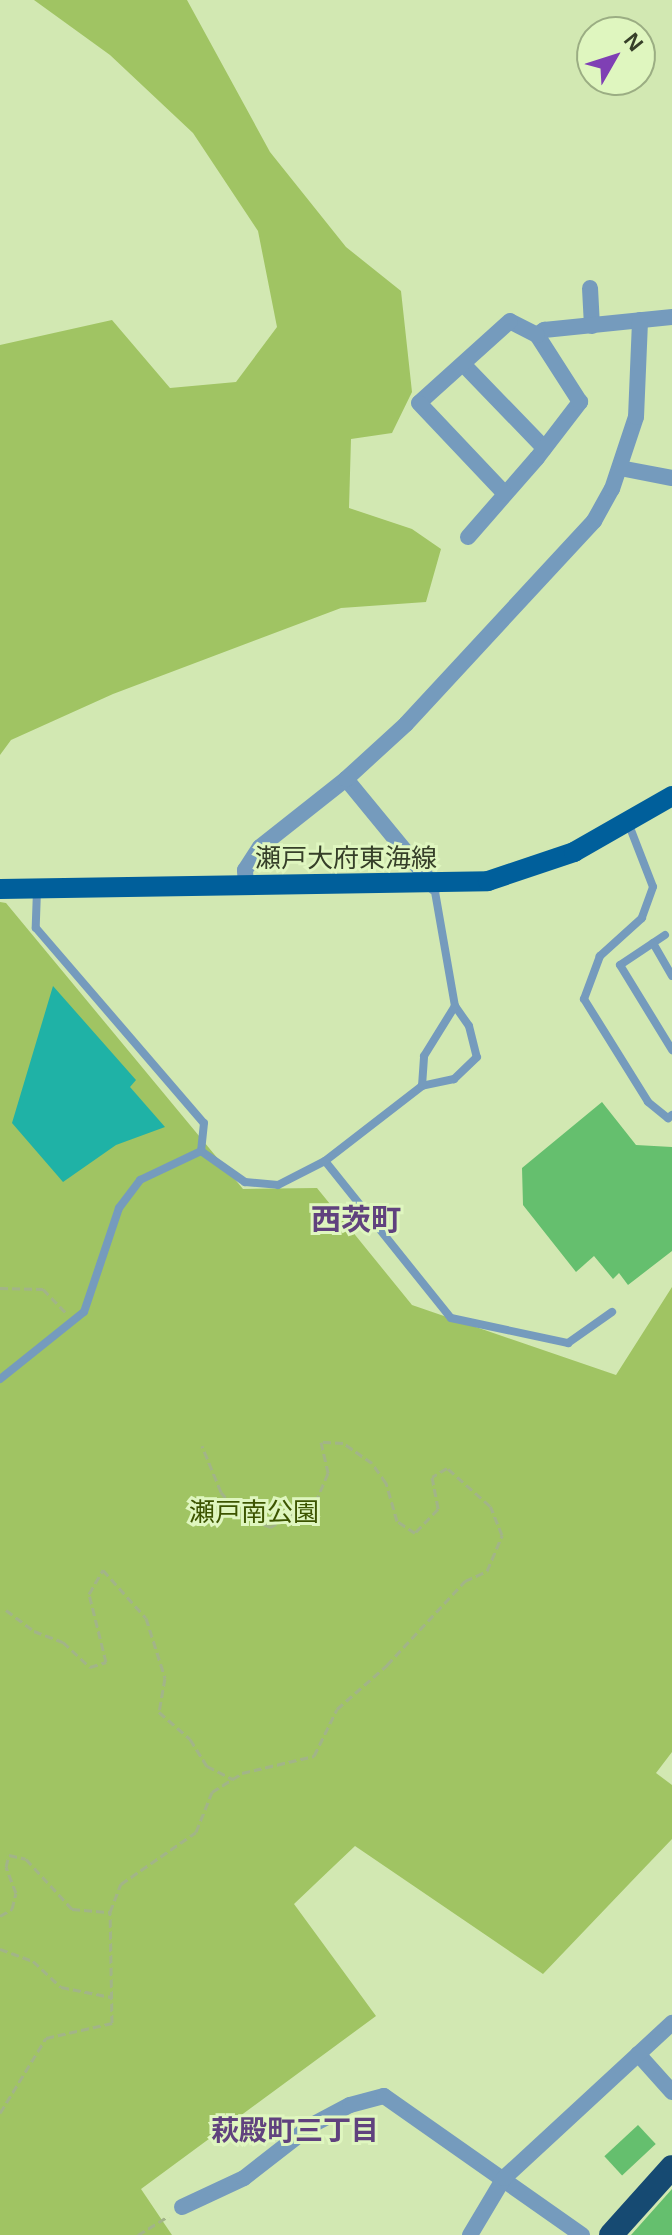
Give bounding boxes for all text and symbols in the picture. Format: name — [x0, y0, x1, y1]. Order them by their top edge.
north arrow — [576, 16, 656, 96]
text: N — [619, 28, 648, 56]
street label: 瀬戸大府東海線 — [255, 843, 437, 875]
district label: 西茨町 — [311, 1202, 401, 1238]
park label: 瀬戸南公園 — [189, 1497, 319, 1529]
district label: 萩殿町三丁目 — [211, 2114, 379, 2148]

